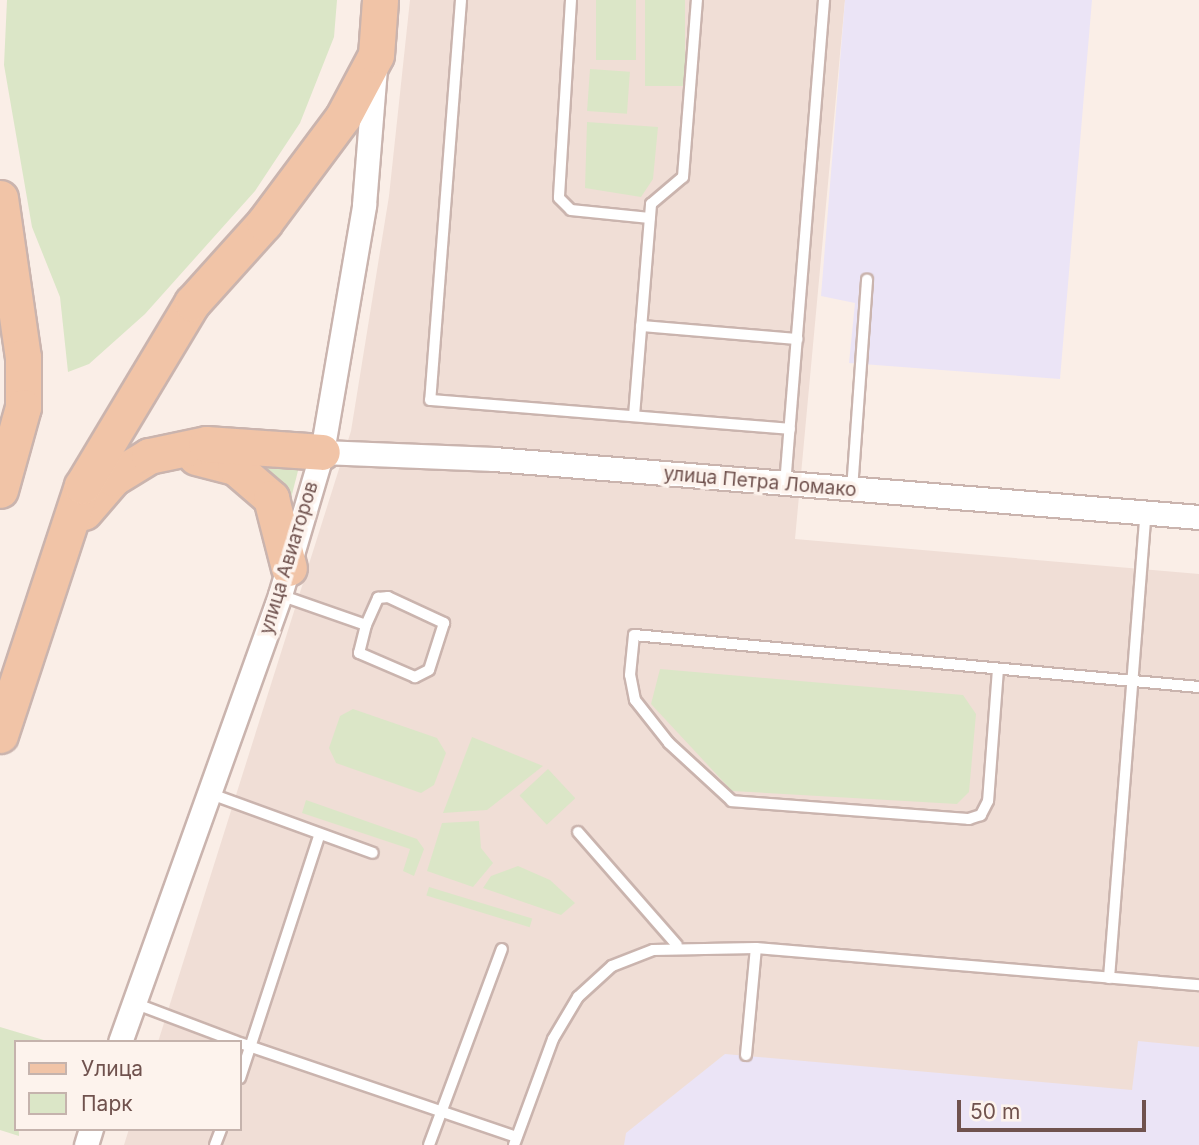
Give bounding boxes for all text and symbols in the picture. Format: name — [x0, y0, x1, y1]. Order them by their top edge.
street label: улица Петра Ломако — [663, 462, 857, 502]
street label: улица Авиаторов — [255, 479, 323, 637]
legend — [14, 1040, 242, 1131]
text: Улица — [81, 1056, 143, 1081]
scale bar — [961, 1086, 1150, 1130]
text: Парк — [81, 1091, 133, 1116]
text: 50 m — [970, 1099, 1020, 1124]

